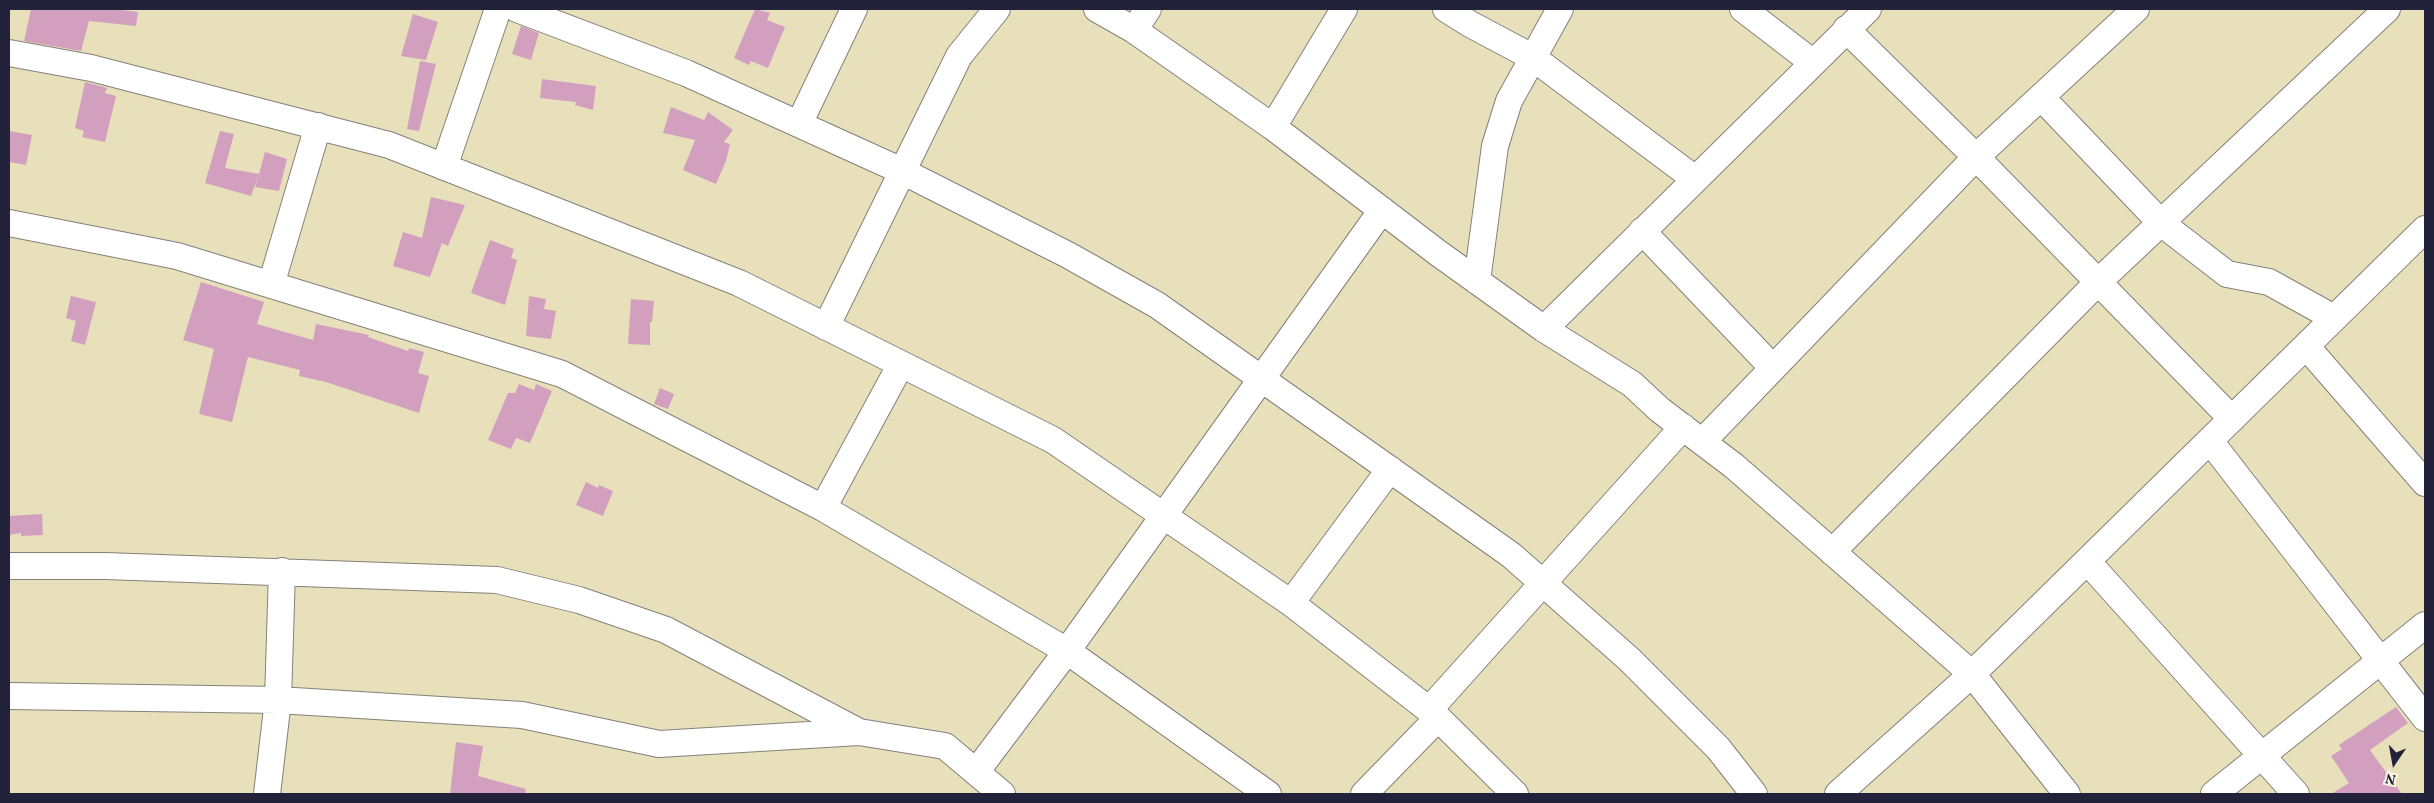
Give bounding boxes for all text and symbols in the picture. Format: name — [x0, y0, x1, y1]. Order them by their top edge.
north arrow — [2369, 738, 2419, 788]
text: N — [2384, 768, 2398, 789]

